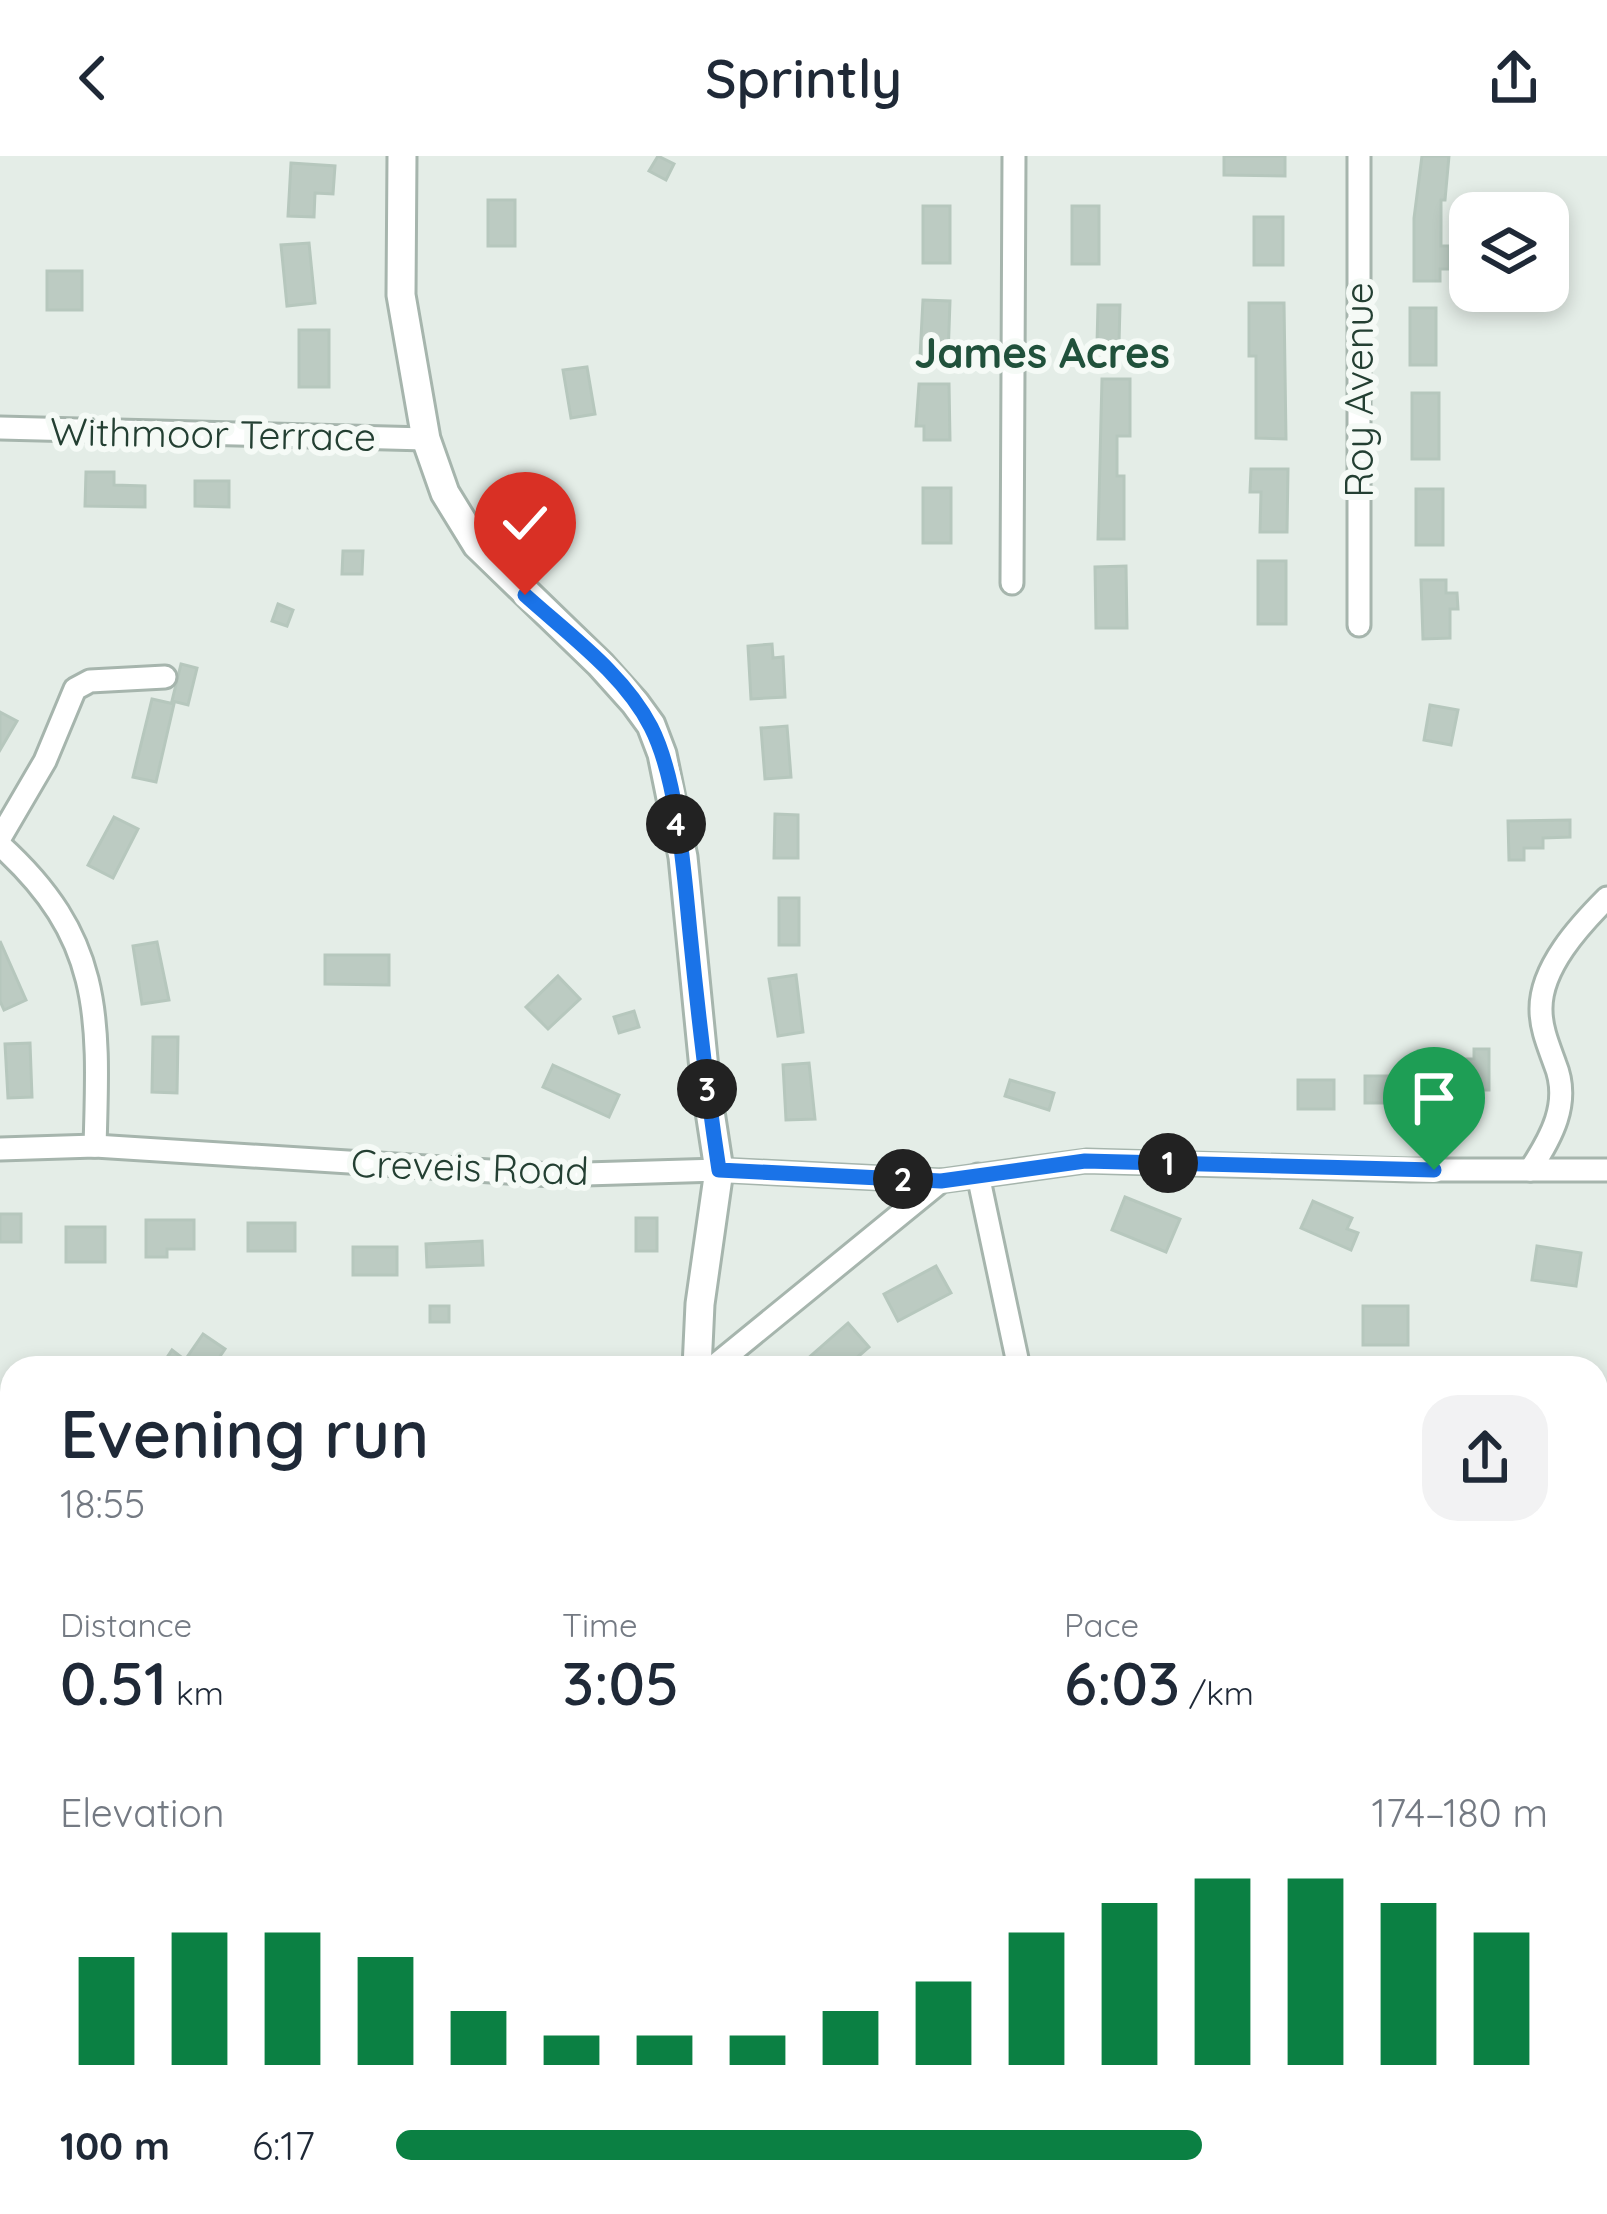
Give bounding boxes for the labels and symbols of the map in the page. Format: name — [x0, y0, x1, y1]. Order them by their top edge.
street label: Roy Avenue — [1334, 282, 1383, 498]
district label: James Acres — [914, 326, 1170, 379]
street label: Withmoor Terrace — [50, 406, 376, 461]
pin — [474, 472, 576, 595]
pin: 4 — [646, 794, 706, 854]
pin — [1383, 1047, 1485, 1170]
pin: 3 — [677, 1059, 737, 1119]
pin: 1 — [1138, 1133, 1198, 1193]
street label: Creveis Road — [350, 1138, 590, 1195]
pin: 2 — [873, 1149, 933, 1209]

